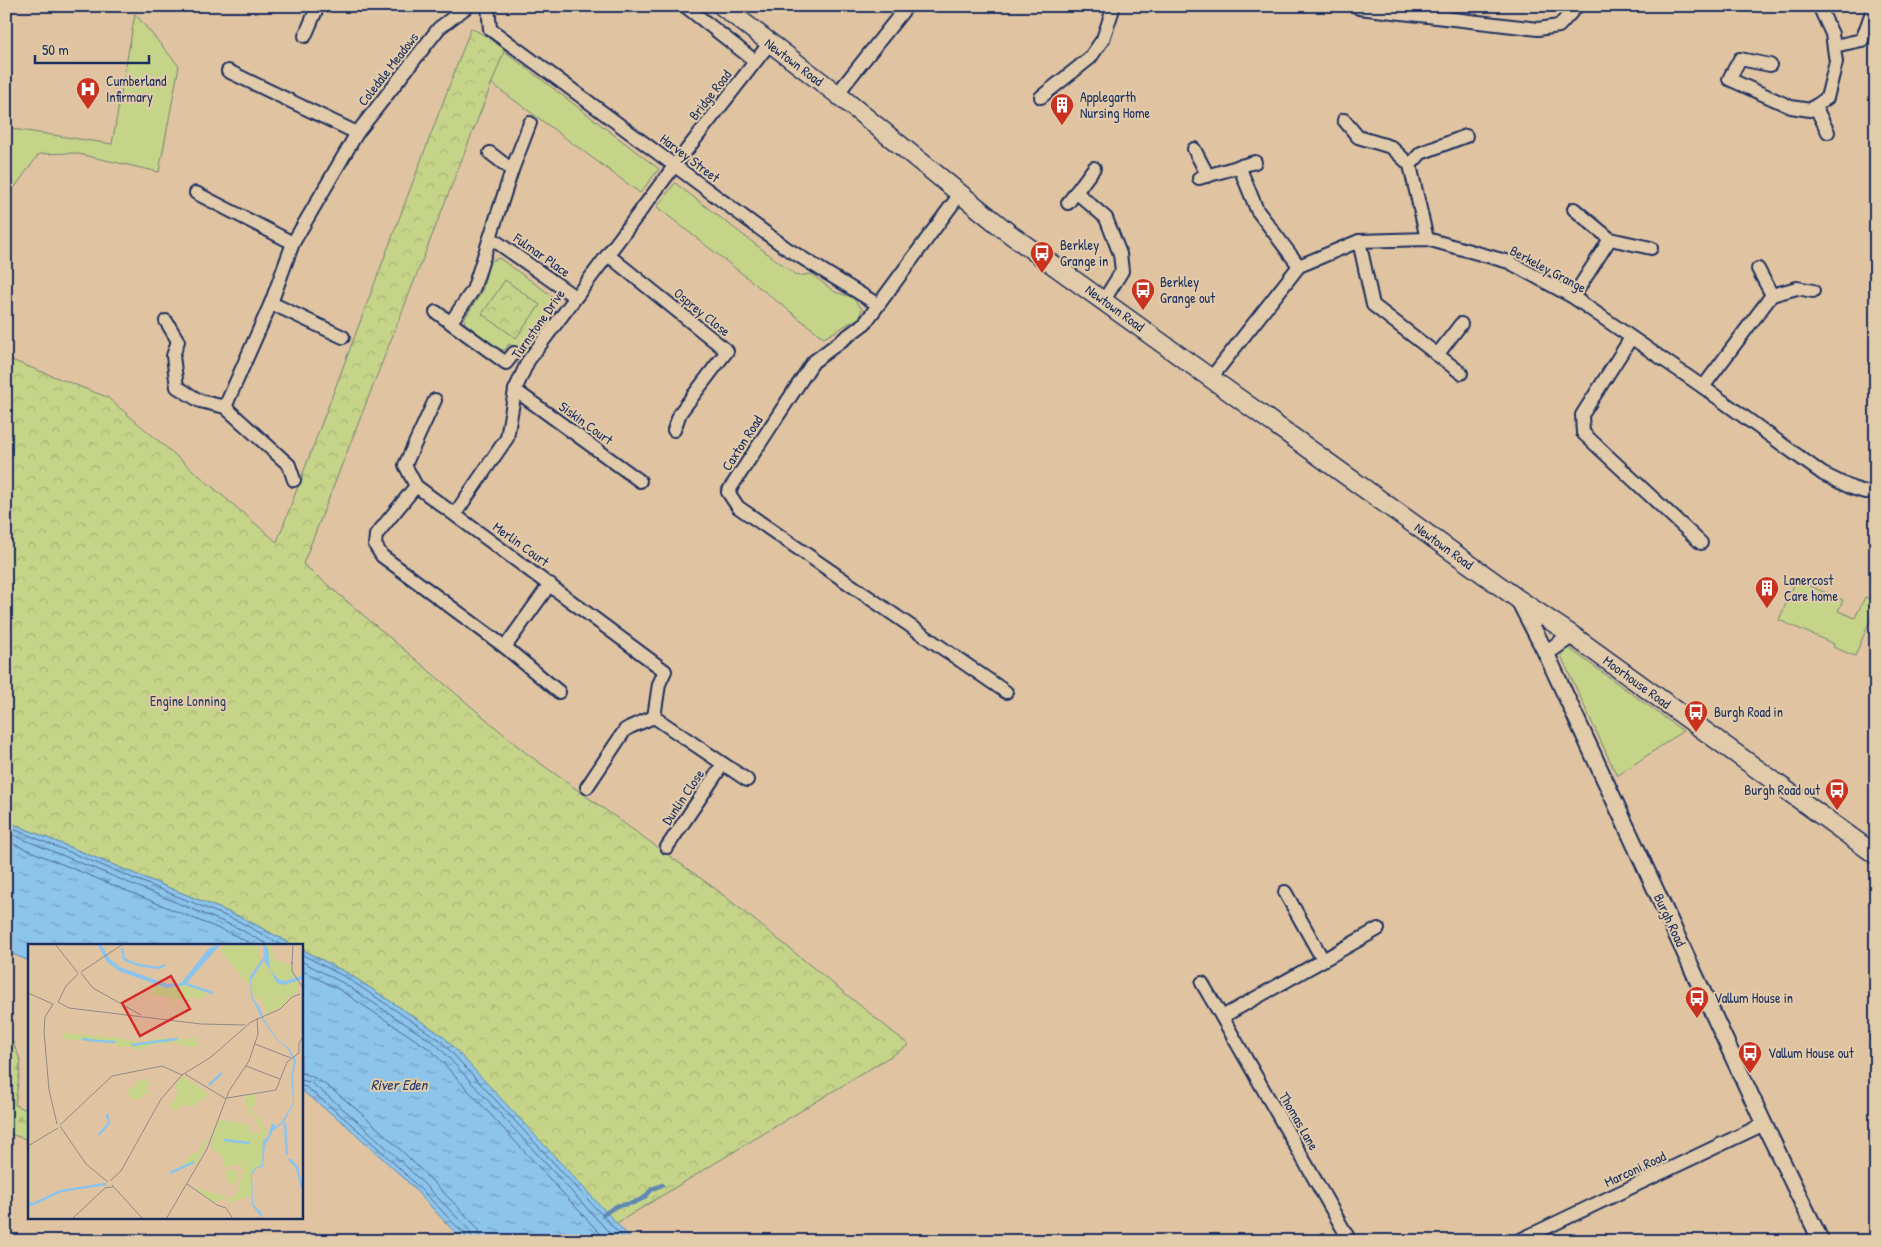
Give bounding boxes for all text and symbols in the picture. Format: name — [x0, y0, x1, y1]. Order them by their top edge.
street label: Coledale Meadows — [353, 28, 422, 109]
scale bar — [35, 32, 149, 64]
street label: Newtown Road — [761, 33, 828, 90]
text: 50 m — [42, 39, 69, 60]
street label: Bridge Road — [684, 65, 736, 124]
place label: Cumberland Infirmary — [106, 71, 167, 107]
hospital icon: Cumberland Infirmary — [75, 76, 101, 110]
place label: Applegarth Nursing Home — [1080, 87, 1150, 123]
building icon: Applegarth Nursing Home — [1049, 92, 1075, 126]
street label: Harvey Street — [656, 129, 724, 187]
street label: Fulmar Place — [509, 228, 575, 281]
place label: Berkley Grange in — [1060, 235, 1108, 271]
bus stop icon: Berkley Grange in — [1029, 240, 1055, 274]
street label: Berkeley Grange — [1506, 241, 1590, 298]
place label: Berkley Grange out — [1160, 272, 1215, 308]
bus stop icon: Berkley Grange out — [1130, 277, 1156, 311]
street label: Newtown Road — [1082, 280, 1149, 336]
street label: Osprey Close — [670, 283, 735, 341]
street label: Turnstone Drive — [507, 285, 569, 362]
street label: Siskin Court — [555, 397, 617, 449]
street label: Caxton Road — [717, 411, 767, 474]
street label: Merlin Court — [489, 517, 553, 570]
street label: Newtown Road — [1411, 518, 1478, 574]
place label: Lanercost Care home — [1784, 570, 1838, 605]
building icon: Lanercost Care home — [1754, 575, 1780, 609]
street label: Moorhouse Road — [1600, 651, 1675, 713]
park label: Engine Lonning — [150, 691, 226, 711]
bus stop icon: Burgh Road in — [1683, 699, 1709, 733]
place label: Burgh Road in — [1714, 702, 1783, 722]
street label: Dunlin Close — [657, 765, 708, 828]
bus stop icon: Burgh Road out — [1824, 777, 1850, 811]
place label: Burgh Road out — [1744, 780, 1820, 800]
street label: Burgh Road — [1649, 890, 1691, 950]
inset map — [28, 944, 302, 1220]
bus stop icon: Vallum House in — [1684, 985, 1710, 1019]
place label: Vallum House in — [1714, 988, 1793, 1007]
bus stop icon: Vallum House out — [1737, 1040, 1763, 1074]
place label: Vallum House out — [1768, 1043, 1854, 1062]
water label: River Eden — [371, 1074, 429, 1095]
street label: Thomas Lane — [1275, 1088, 1324, 1154]
street label: Marconi Road — [1601, 1146, 1669, 1191]

